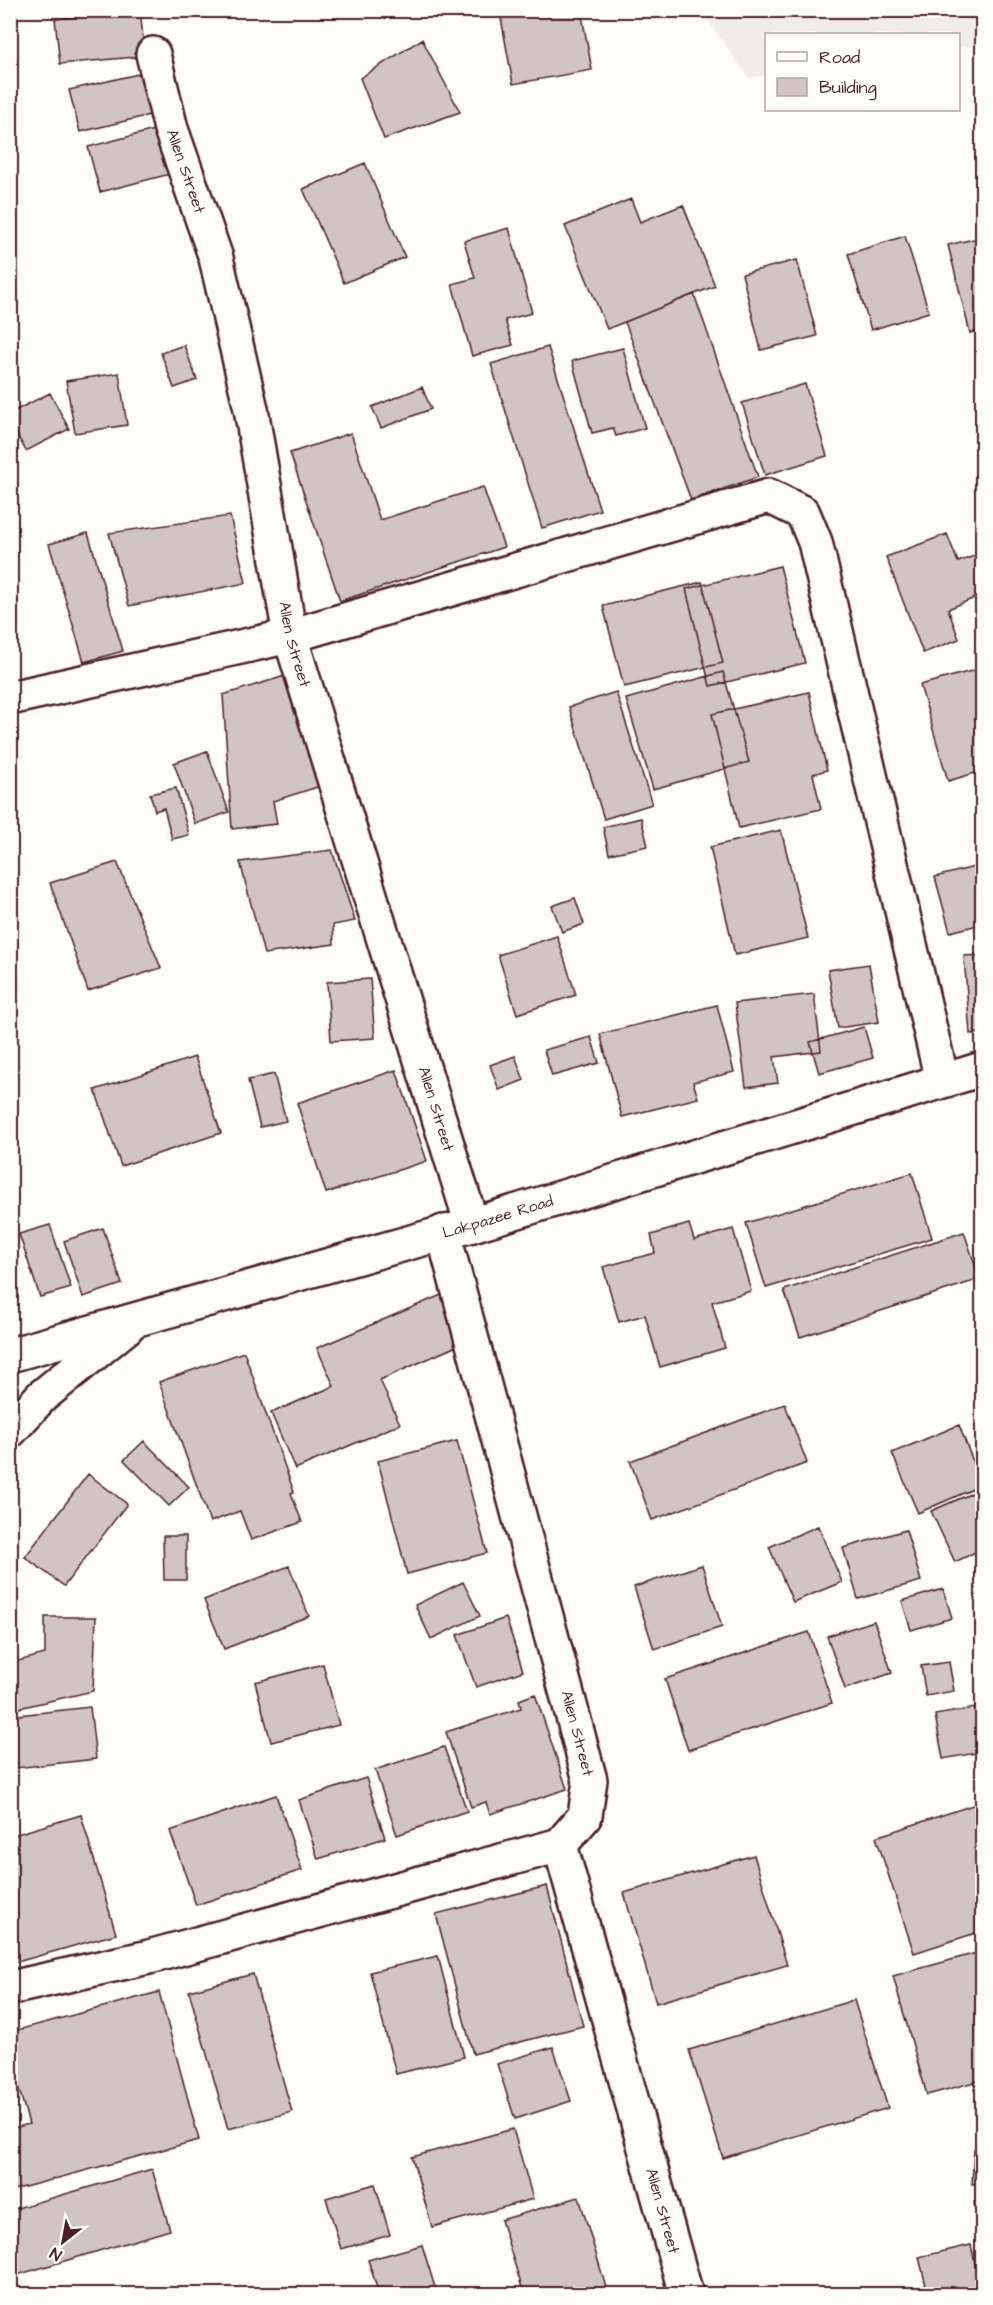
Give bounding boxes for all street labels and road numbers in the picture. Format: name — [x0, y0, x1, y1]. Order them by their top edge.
street label: Allen Street — [161, 126, 211, 217]
street label: Allen Street — [273, 600, 316, 690]
street label: Allen Street — [413, 1064, 460, 1155]
street label: Lakpazee Road — [440, 1190, 556, 1244]
street label: Allen Street — [555, 1688, 600, 1779]
street label: Allen Street — [640, 2166, 685, 2257]

